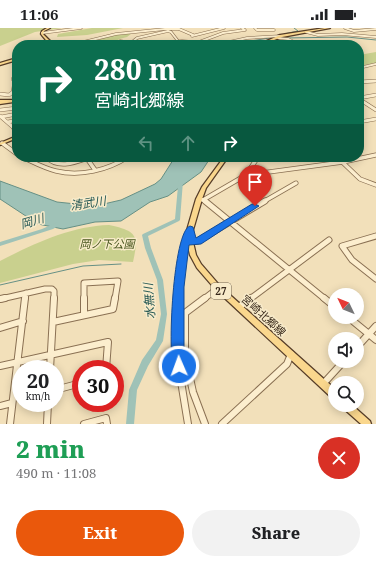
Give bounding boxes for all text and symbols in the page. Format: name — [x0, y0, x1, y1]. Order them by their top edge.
text: 11:06 — [20, 4, 58, 24]
text: 280 m — [94, 50, 176, 88]
icon: right — [28, 56, 80, 108]
text: 宮崎北郷線 — [94, 88, 184, 112]
icon: left — [135, 132, 157, 154]
icon: ahead — [177, 132, 199, 154]
icon: right — [219, 132, 241, 154]
pin — [238, 165, 272, 206]
icon: arrive — [244, 171, 266, 193]
water label: 清武川 — [69, 192, 109, 214]
water label: 岡川 — [18, 209, 48, 232]
park label: 岡ノ下公園 — [80, 236, 136, 251]
water label: 水無川 — [139, 280, 159, 320]
road number: 27 — [211, 283, 231, 299]
north arrow — [328, 288, 364, 324]
map controls — [328, 288, 364, 412]
street label: 宮崎北郷線 — [239, 291, 289, 339]
button: sound — [328, 332, 364, 368]
position arrow — [158, 345, 200, 387]
speed limit sign: 30 — [72, 360, 124, 412]
text: 20 — [27, 367, 49, 394]
button: search — [328, 376, 364, 412]
text: km/h — [26, 389, 50, 403]
text: 2 min — [16, 432, 85, 465]
button: close — [318, 437, 360, 479]
text: 490 m · 11:08 — [16, 464, 96, 482]
button: Exit — [16, 510, 184, 556]
button: Share — [192, 510, 360, 556]

